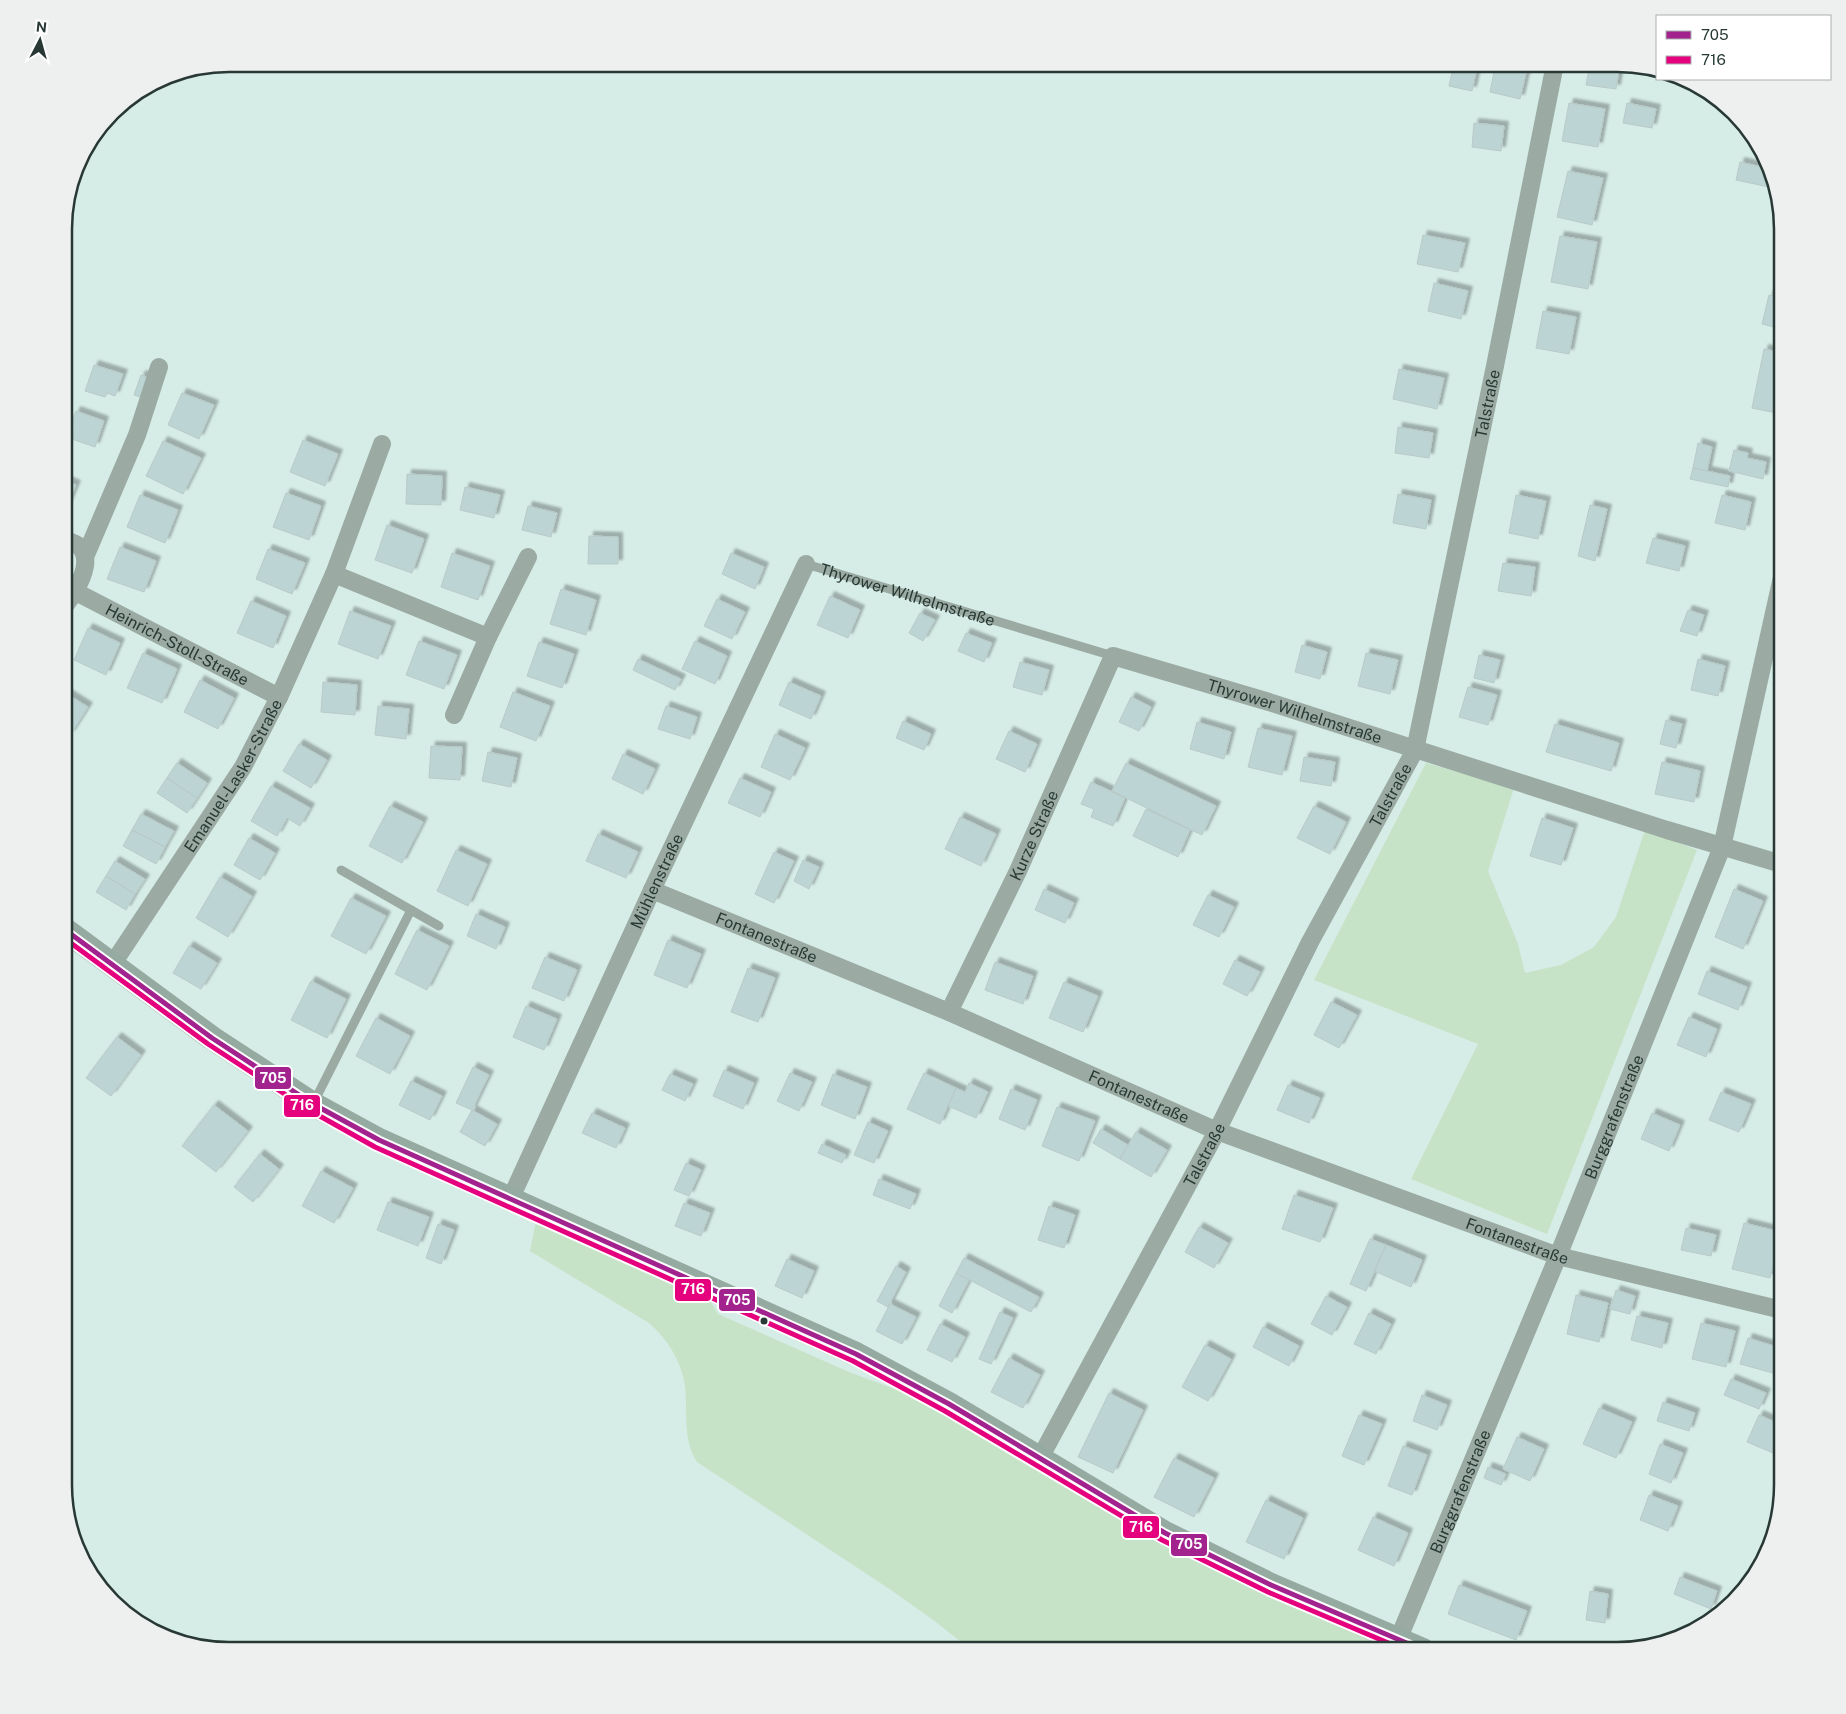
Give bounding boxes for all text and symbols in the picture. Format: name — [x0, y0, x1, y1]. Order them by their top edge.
north arrow — [15, 15, 65, 65]
legend — [1656, 15, 1831, 80]
text: N — [35, 19, 48, 36]
text: 705 — [1701, 26, 1729, 43]
text: 716 — [1701, 51, 1726, 68]
street label: Talstraße — [1471, 368, 1504, 440]
street label: Thyrower Wilhelmstraße — [818, 559, 997, 630]
street label: Heinrich-Stoll-Straße — [102, 599, 252, 689]
street label: Thyrower Wilhelmstraße — [1205, 675, 1384, 747]
street label: Emanuel-Lasker-Straße — [180, 696, 286, 856]
street label: Talstraße — [1365, 760, 1415, 830]
street label: Kurze Straße — [1005, 787, 1062, 884]
street label: Mühlenstraße — [626, 830, 687, 932]
street label: Fontanestraße — [713, 908, 820, 966]
street label: Burggrafenstraße — [1580, 1052, 1647, 1182]
line badge: 705 — [254, 1066, 292, 1090]
street label: Fontanestraße — [1086, 1066, 1192, 1127]
text: 705 — [259, 1070, 287, 1086]
line badge: 716 — [283, 1094, 321, 1118]
text: 716 — [290, 1097, 314, 1113]
street label: Talstraße — [1179, 1120, 1229, 1190]
street label: Fontanestraße — [1463, 1214, 1570, 1268]
line badge: 716 — [674, 1278, 712, 1302]
text: 716 — [681, 1281, 705, 1297]
line badge: 705 — [718, 1288, 756, 1312]
text: 705 — [723, 1292, 751, 1308]
unlabelled marker — [759, 1316, 769, 1326]
street label: Burggrafenstraße — [1426, 1427, 1494, 1556]
line badge: 716 — [1122, 1515, 1160, 1539]
text: 716 — [1129, 1519, 1153, 1535]
line badge: 705 — [1170, 1533, 1208, 1557]
text: 705 — [1175, 1536, 1203, 1552]

